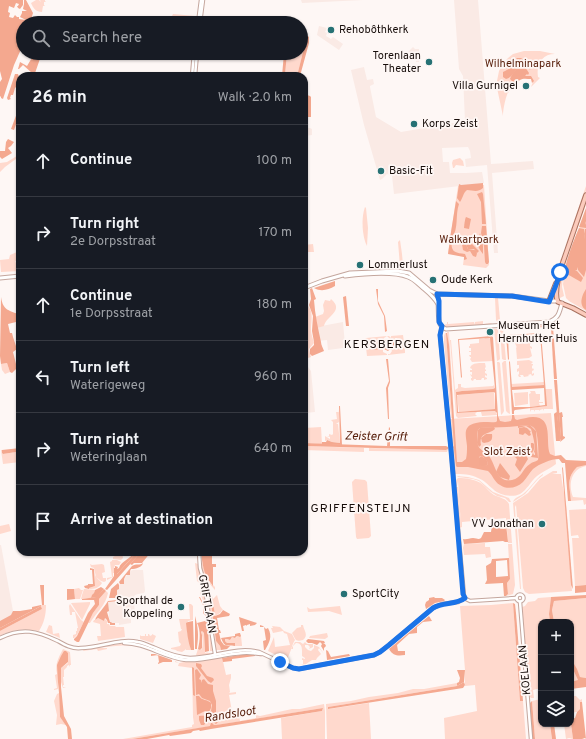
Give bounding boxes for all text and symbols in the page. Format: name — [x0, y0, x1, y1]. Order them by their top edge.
search box — [16, 16, 308, 60]
place label: Rehobôthkerk — [339, 23, 409, 37]
marker: Rehobôthkerk — [326, 25, 336, 35]
icon: search — [30, 27, 52, 49]
text: Search here — [62, 29, 142, 48]
place label: Torenlaan Theater — [372, 49, 422, 76]
marker: Torenlaan Theater — [424, 57, 434, 67]
park label: Wilhelminapark — [485, 57, 562, 71]
place label: Villa Gurnigel — [452, 79, 518, 93]
marker: Villa Gurnigel — [521, 81, 531, 91]
text: 26 min — [32, 87, 87, 109]
text: Walk · 2.0 km — [218, 90, 292, 106]
place label: Korps Zeist — [422, 117, 478, 131]
marker: Korps Zeist — [409, 119, 419, 129]
icon: ahead — [32, 150, 54, 172]
text: Continue — [70, 151, 132, 170]
text: 100 m — [256, 153, 292, 169]
place label: Basic-Fit — [389, 164, 433, 178]
marker: Basic-Fit — [376, 166, 386, 176]
text: Turn right — [70, 215, 139, 234]
icon: right — [32, 222, 54, 244]
text: 170 m — [258, 225, 292, 241]
park label: Walkartpark — [439, 233, 499, 247]
text: 2e Dorpsstraat — [70, 234, 156, 250]
place label: Lommerlust — [368, 258, 428, 272]
marker: Lommerlust — [355, 260, 365, 270]
route start — [551, 263, 569, 281]
place label: Oude Kerk — [441, 273, 493, 287]
marker: Oude Kerk — [428, 275, 438, 285]
text: Continue — [70, 287, 132, 306]
icon: ahead — [32, 294, 54, 316]
text: 180 m — [257, 297, 292, 313]
text: 1e Dorpsstraat — [70, 306, 153, 322]
place label: Museum Het Hernhutter Huis — [498, 319, 577, 346]
marker: Museum Het Hernhutter Huis — [485, 327, 495, 337]
district label: KERSBERGEN — [344, 337, 430, 353]
text: Turn left — [70, 359, 130, 378]
icon: left — [32, 366, 54, 388]
text: 960 m — [254, 369, 292, 385]
text: Waterigeweg — [70, 378, 145, 394]
water label: Zeister Grift — [344, 428, 408, 446]
text: Turn right — [70, 431, 139, 450]
icon: right — [32, 438, 54, 460]
text: 640 m — [254, 441, 292, 457]
park label: Slot Zeist — [483, 445, 531, 459]
text: Weteringlaan — [70, 450, 147, 466]
district label: GRIFFENSTEIJN — [310, 501, 412, 517]
icon: arrive — [32, 510, 54, 532]
text: Arrive at destination — [70, 511, 213, 530]
place label: VV Jonathan — [471, 517, 534, 531]
marker: VV Jonathan — [537, 519, 547, 529]
street label: GRIFTLAAN — [195, 573, 219, 635]
place label: SportCity — [352, 587, 400, 601]
marker: SportCity — [339, 589, 349, 599]
place label: Sporthal de Koppeling — [116, 594, 173, 621]
marker: Sporthal de Koppeling — [176, 602, 186, 612]
map controls — [538, 619, 574, 727]
button: + — [538, 619, 574, 655]
street label: KOELAAN — [516, 644, 534, 696]
route end — [271, 653, 289, 671]
button: − — [538, 655, 574, 691]
button: layers — [538, 691, 574, 727]
water label: Randsloot — [203, 703, 258, 727]

